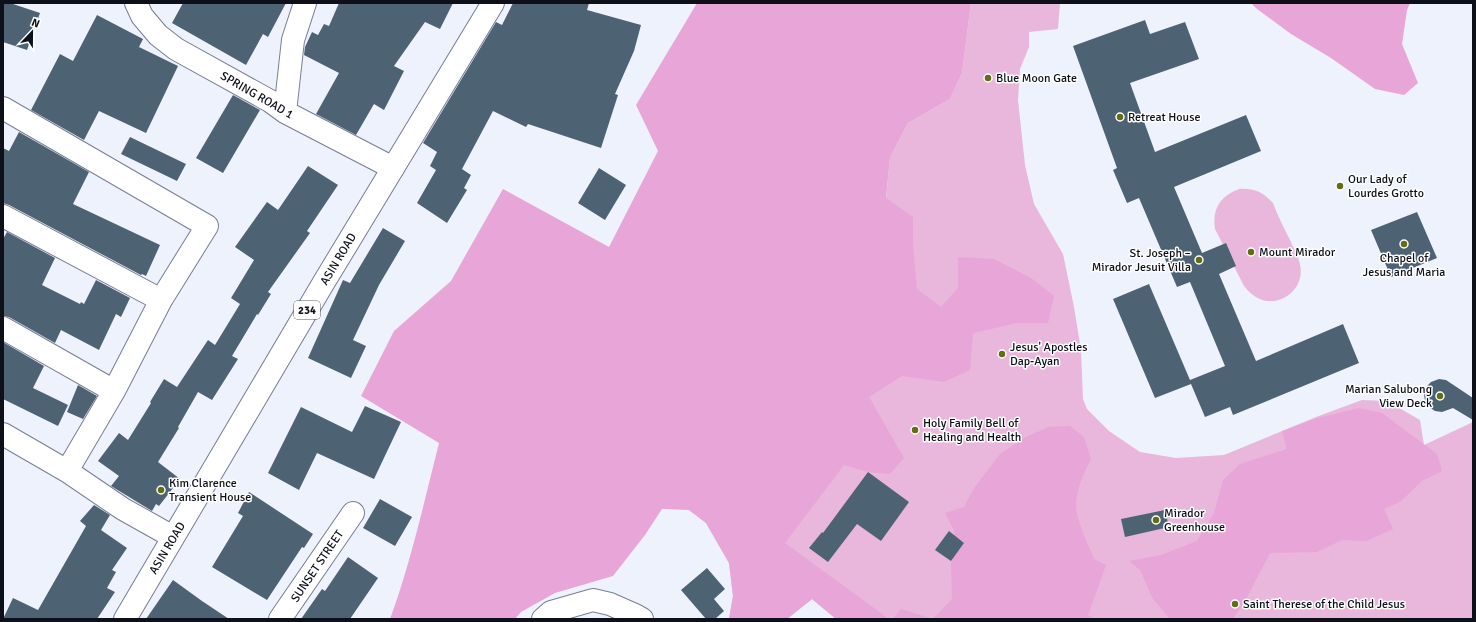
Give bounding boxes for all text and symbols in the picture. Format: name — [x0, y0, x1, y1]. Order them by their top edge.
north arrow — [12, 12, 52, 52]
text: N — [30, 16, 42, 31]
street label: SPRING ROAD 1 — [218, 69, 296, 122]
place label: Blue Moon Gate — [996, 71, 1077, 86]
marker: Blue Moon Gate — [983, 73, 993, 83]
place label: Retreat House — [1128, 110, 1200, 125]
marker: Retreat House — [1115, 112, 1125, 122]
place label: Our Lady of Lourdes Grotto — [1348, 172, 1424, 201]
marker: Our Lady of Lourdes Grotto — [1335, 181, 1345, 191]
street label: ASIN ROAD — [317, 230, 360, 288]
marker: Chapel of Jesus and Maria — [1399, 239, 1409, 249]
place label: Mount Mirador — [1259, 245, 1336, 260]
place label: St. Joseph – Mirador Jesuit Villa — [1092, 246, 1191, 275]
marker: Mount Mirador — [1246, 247, 1256, 257]
place label: Chapel of Jesus and Maria — [1363, 251, 1445, 280]
marker: St. Joseph – Mirador Jesuit Villa — [1194, 255, 1204, 265]
road number: 234 — [294, 301, 320, 319]
place label: Jesus' Apostles Dap-Ayan — [1010, 340, 1088, 369]
marker: Jesus' Apostles Dap-Ayan — [997, 349, 1007, 359]
place label: Marian Salubong View Deck — [1345, 382, 1432, 411]
marker: Marian Salubong View Deck — [1435, 391, 1445, 401]
place label: Holy Family Bell of Healing and Health — [923, 416, 1021, 445]
marker: Holy Family Bell of Healing and Health — [910, 425, 920, 435]
place label: Kim Clarence Transient House — [169, 476, 251, 505]
marker: Kim Clarence Transient House — [156, 485, 166, 495]
place label: Mirador Greenhouse — [1164, 506, 1225, 535]
marker: Mirador Greenhouse — [1151, 515, 1161, 525]
street label: ASIN ROAD — [146, 519, 189, 577]
street label: SUNSET STREET — [288, 527, 347, 605]
place label: Saint Therese of the Child Jesus — [1243, 597, 1405, 612]
marker: Saint Therese of the Child Jesus — [1230, 599, 1240, 609]

